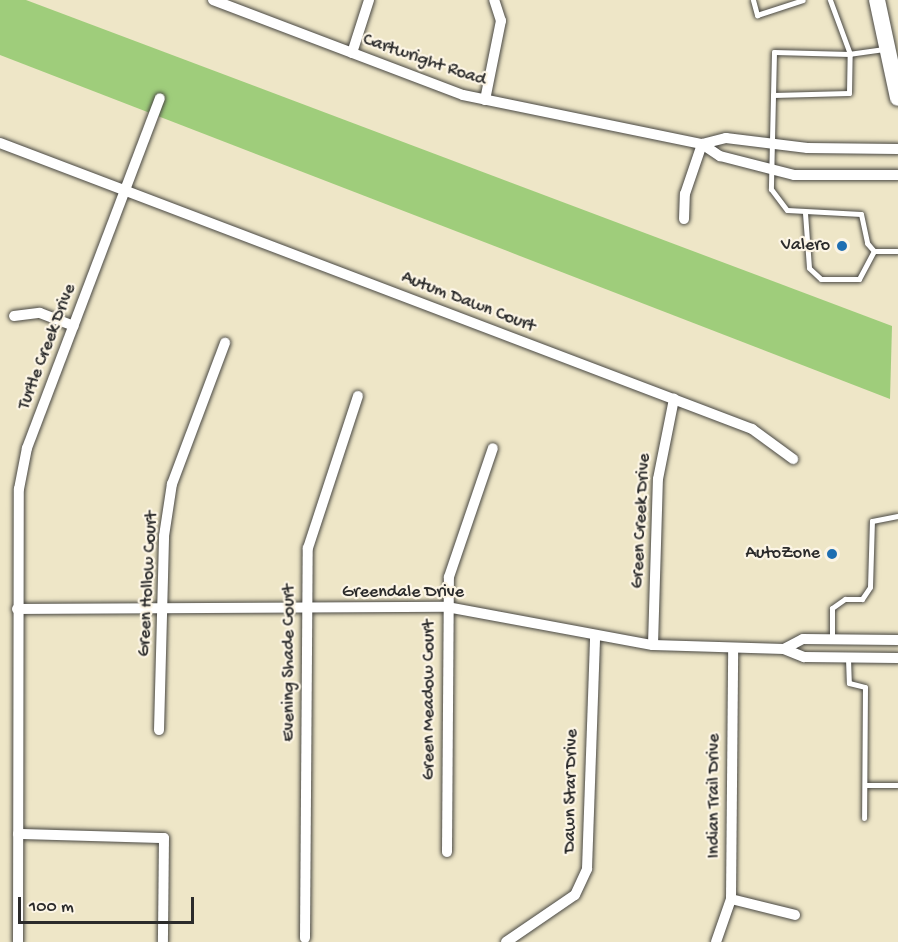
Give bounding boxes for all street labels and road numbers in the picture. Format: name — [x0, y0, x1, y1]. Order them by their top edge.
street label: Cartwright Road — [360, 30, 488, 92]
street label: Autum Dawn Court — [398, 268, 538, 338]
street label: Turtle Creek Drive — [14, 281, 82, 413]
street label: Green Creek Drive — [628, 453, 656, 589]
street label: Green Hollow Court — [134, 511, 164, 657]
street label: Greendale Drive — [342, 582, 464, 604]
street label: Evening Shade Court — [279, 584, 301, 742]
street label: Green Meadow Court — [419, 620, 441, 780]
street label: Dawn Star Drive — [560, 729, 584, 853]
street label: Indian Trail Drive — [704, 734, 726, 858]

